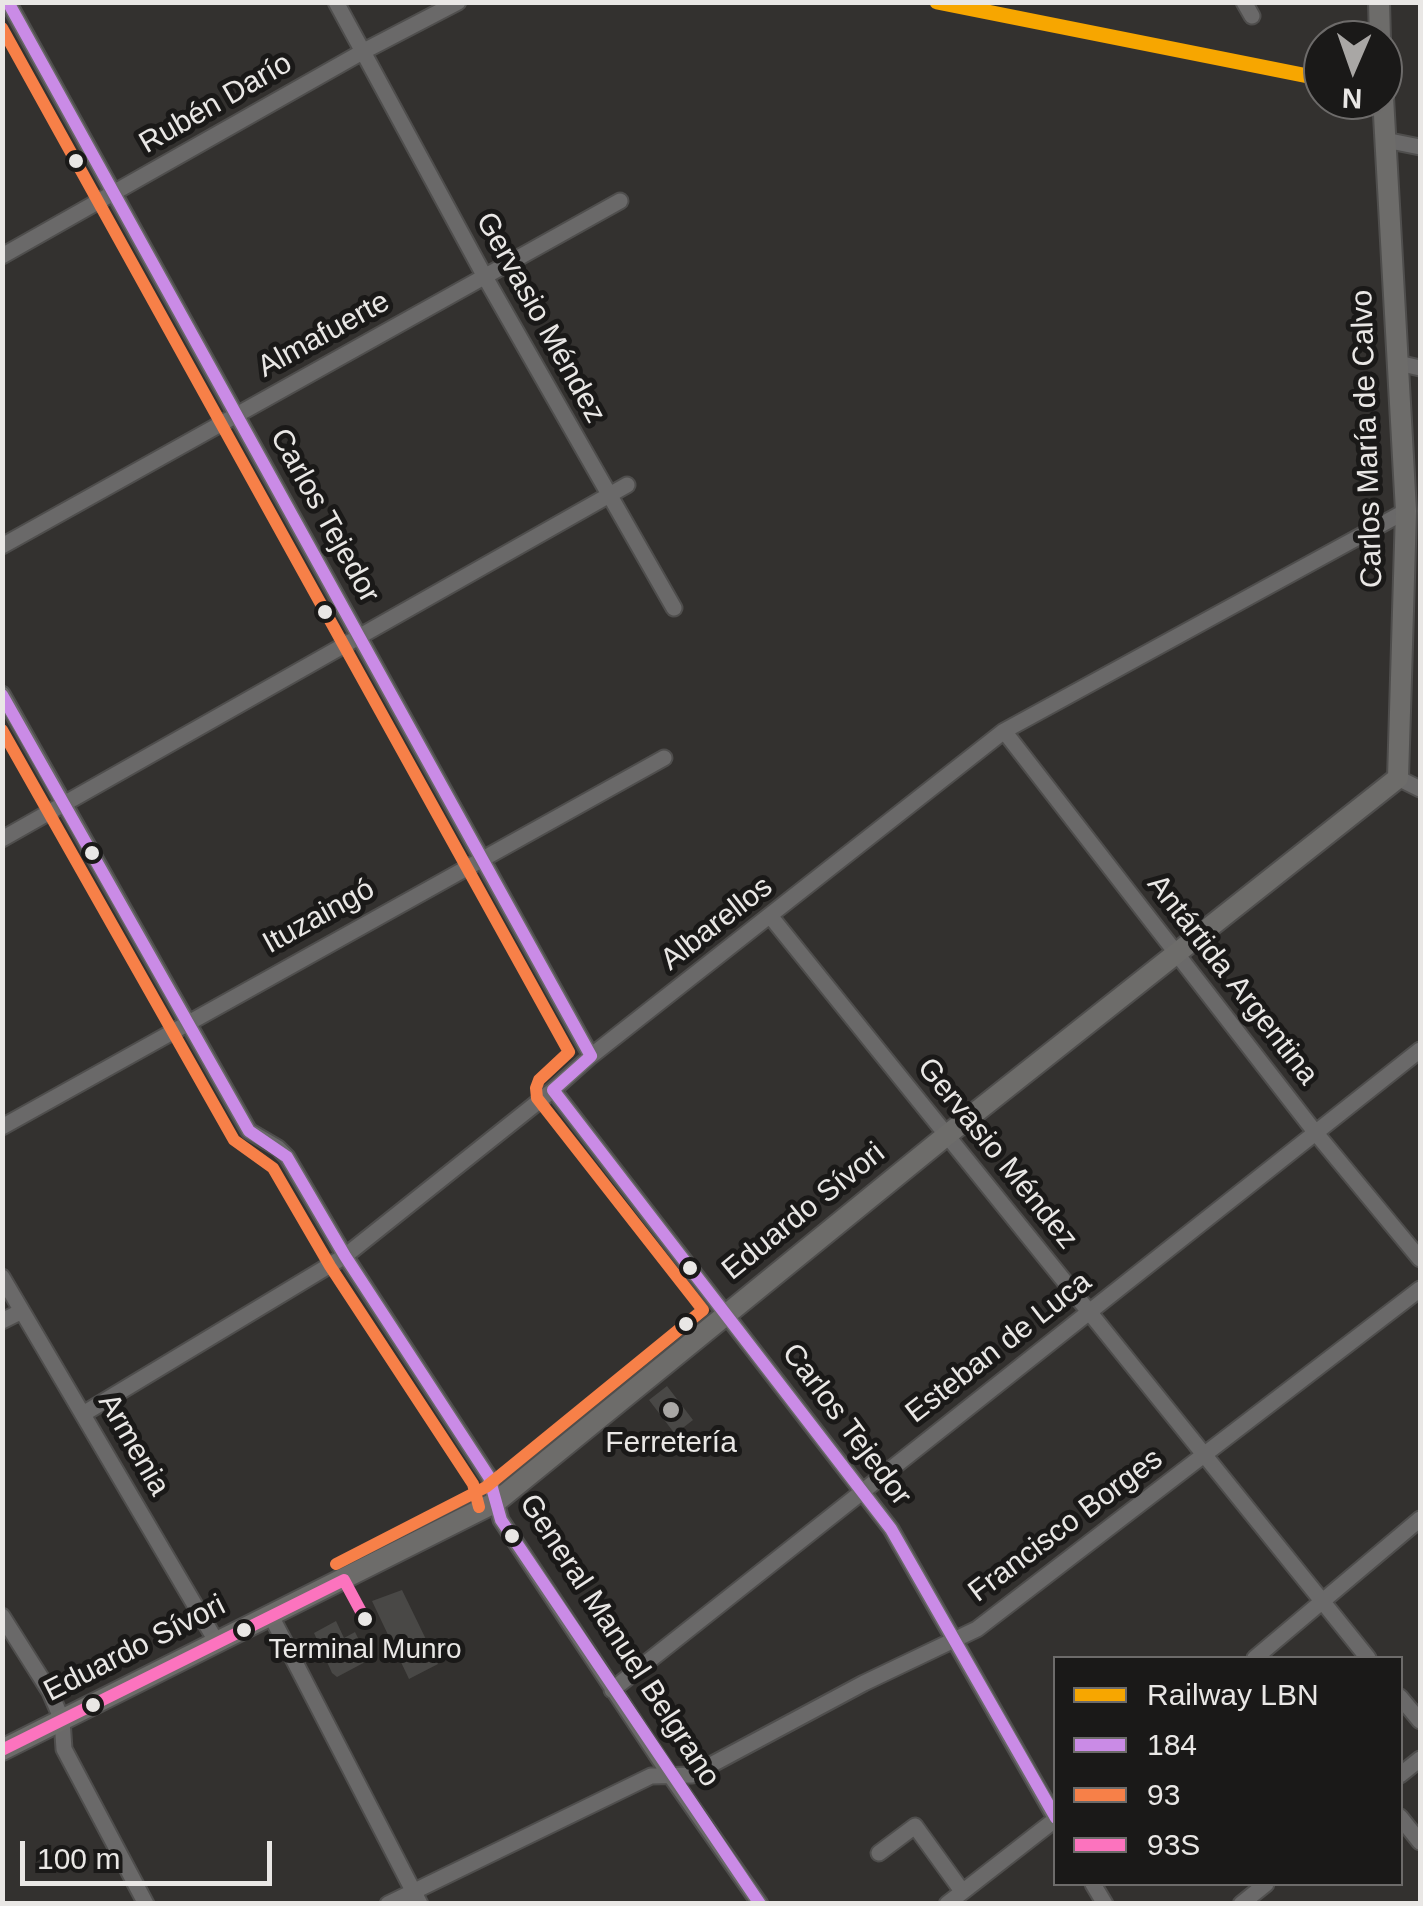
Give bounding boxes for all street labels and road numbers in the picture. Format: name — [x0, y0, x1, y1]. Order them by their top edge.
street label: Rubén Darío — [133, 46, 299, 162]
street label: Gervasio Méndez — [467, 206, 613, 430]
street label: Almafuerte — [252, 284, 396, 386]
street label: Carlos María de Calvo — [1345, 289, 1391, 589]
street label: Carlos Tejedor — [261, 423, 387, 609]
street label: Antártida Argentina — [1139, 868, 1325, 1092]
street label: Albarellos — [654, 869, 780, 979]
street label: Ituzaingó — [257, 872, 381, 962]
street label: Gervasio Méndez — [909, 1051, 1085, 1257]
street label: Eduardo Sívori — [716, 1136, 892, 1288]
street label: Esteban de Luca — [899, 1264, 1099, 1432]
street label: Carlos Tejedor — [773, 1337, 919, 1513]
street label: Armenia — [89, 1388, 177, 1502]
street label: Francisco Borges — [962, 1441, 1170, 1611]
street label: General Manuel Belgrano — [511, 1488, 727, 1794]
street label: Eduardo Sívori — [38, 1588, 232, 1710]

